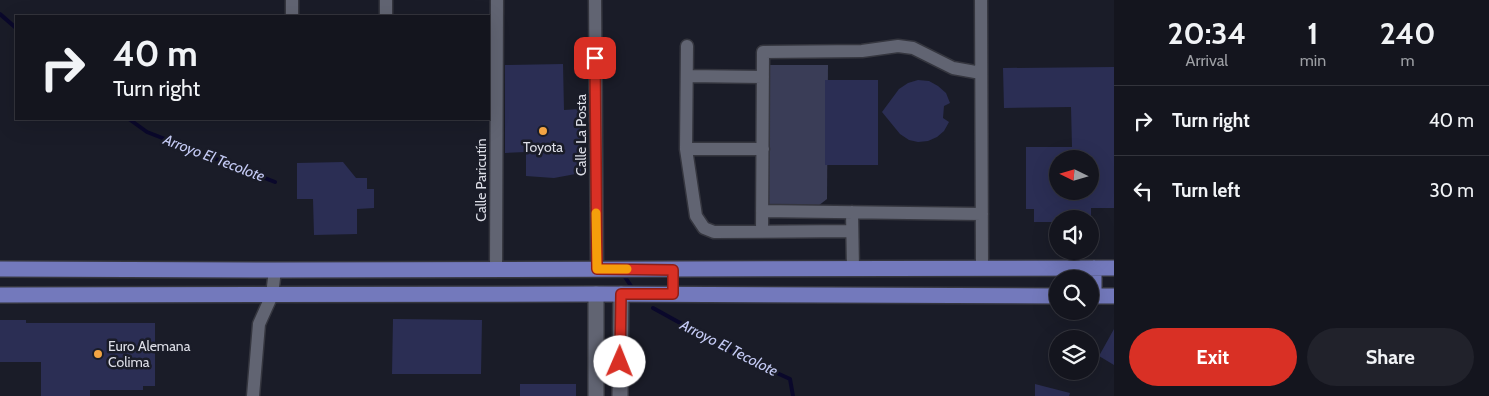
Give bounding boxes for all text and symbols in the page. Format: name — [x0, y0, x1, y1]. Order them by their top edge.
text: 20:34 — [1168, 15, 1246, 52]
text: 1 — [1307, 15, 1318, 52]
text: 240 — [1380, 15, 1435, 52]
text: 40 m — [113, 32, 198, 75]
icon: right — [30, 35, 95, 100]
pin — [574, 37, 616, 79]
icon: arrive — [581, 44, 609, 72]
text: Arrival — [1186, 51, 1228, 70]
text: min — [1300, 51, 1326, 70]
text: m — [1400, 51, 1415, 70]
text: Turn right — [113, 75, 200, 102]
street label: Calle La Posta — [572, 94, 590, 176]
icon: right — [1129, 107, 1157, 135]
text: Turn right — [1172, 109, 1250, 132]
text: 40 m — [1429, 109, 1474, 132]
marker: Toyota — [537, 125, 549, 137]
water label: Arroyo El Tecolote — [160, 130, 267, 186]
street label: Calle Paricutín — [472, 138, 490, 222]
place label: Toyota — [523, 138, 563, 156]
north arrow — [1049, 150, 1099, 200]
map controls — [1049, 150, 1099, 380]
icon: left — [1129, 177, 1157, 205]
text: Turn left — [1172, 179, 1240, 202]
text: 30 m — [1430, 179, 1474, 202]
button: sound — [1049, 210, 1099, 260]
button: search — [1049, 270, 1099, 320]
water label: Arroyo El Tecolote — [676, 315, 781, 380]
button: Exit — [1129, 328, 1297, 386]
button: Share — [1307, 328, 1474, 386]
button: layers — [1049, 330, 1099, 380]
position arrow — [593, 335, 645, 387]
place label: Euro Alemana Colima — [108, 337, 191, 371]
marker: Euro Alemana Colima — [92, 348, 104, 360]

